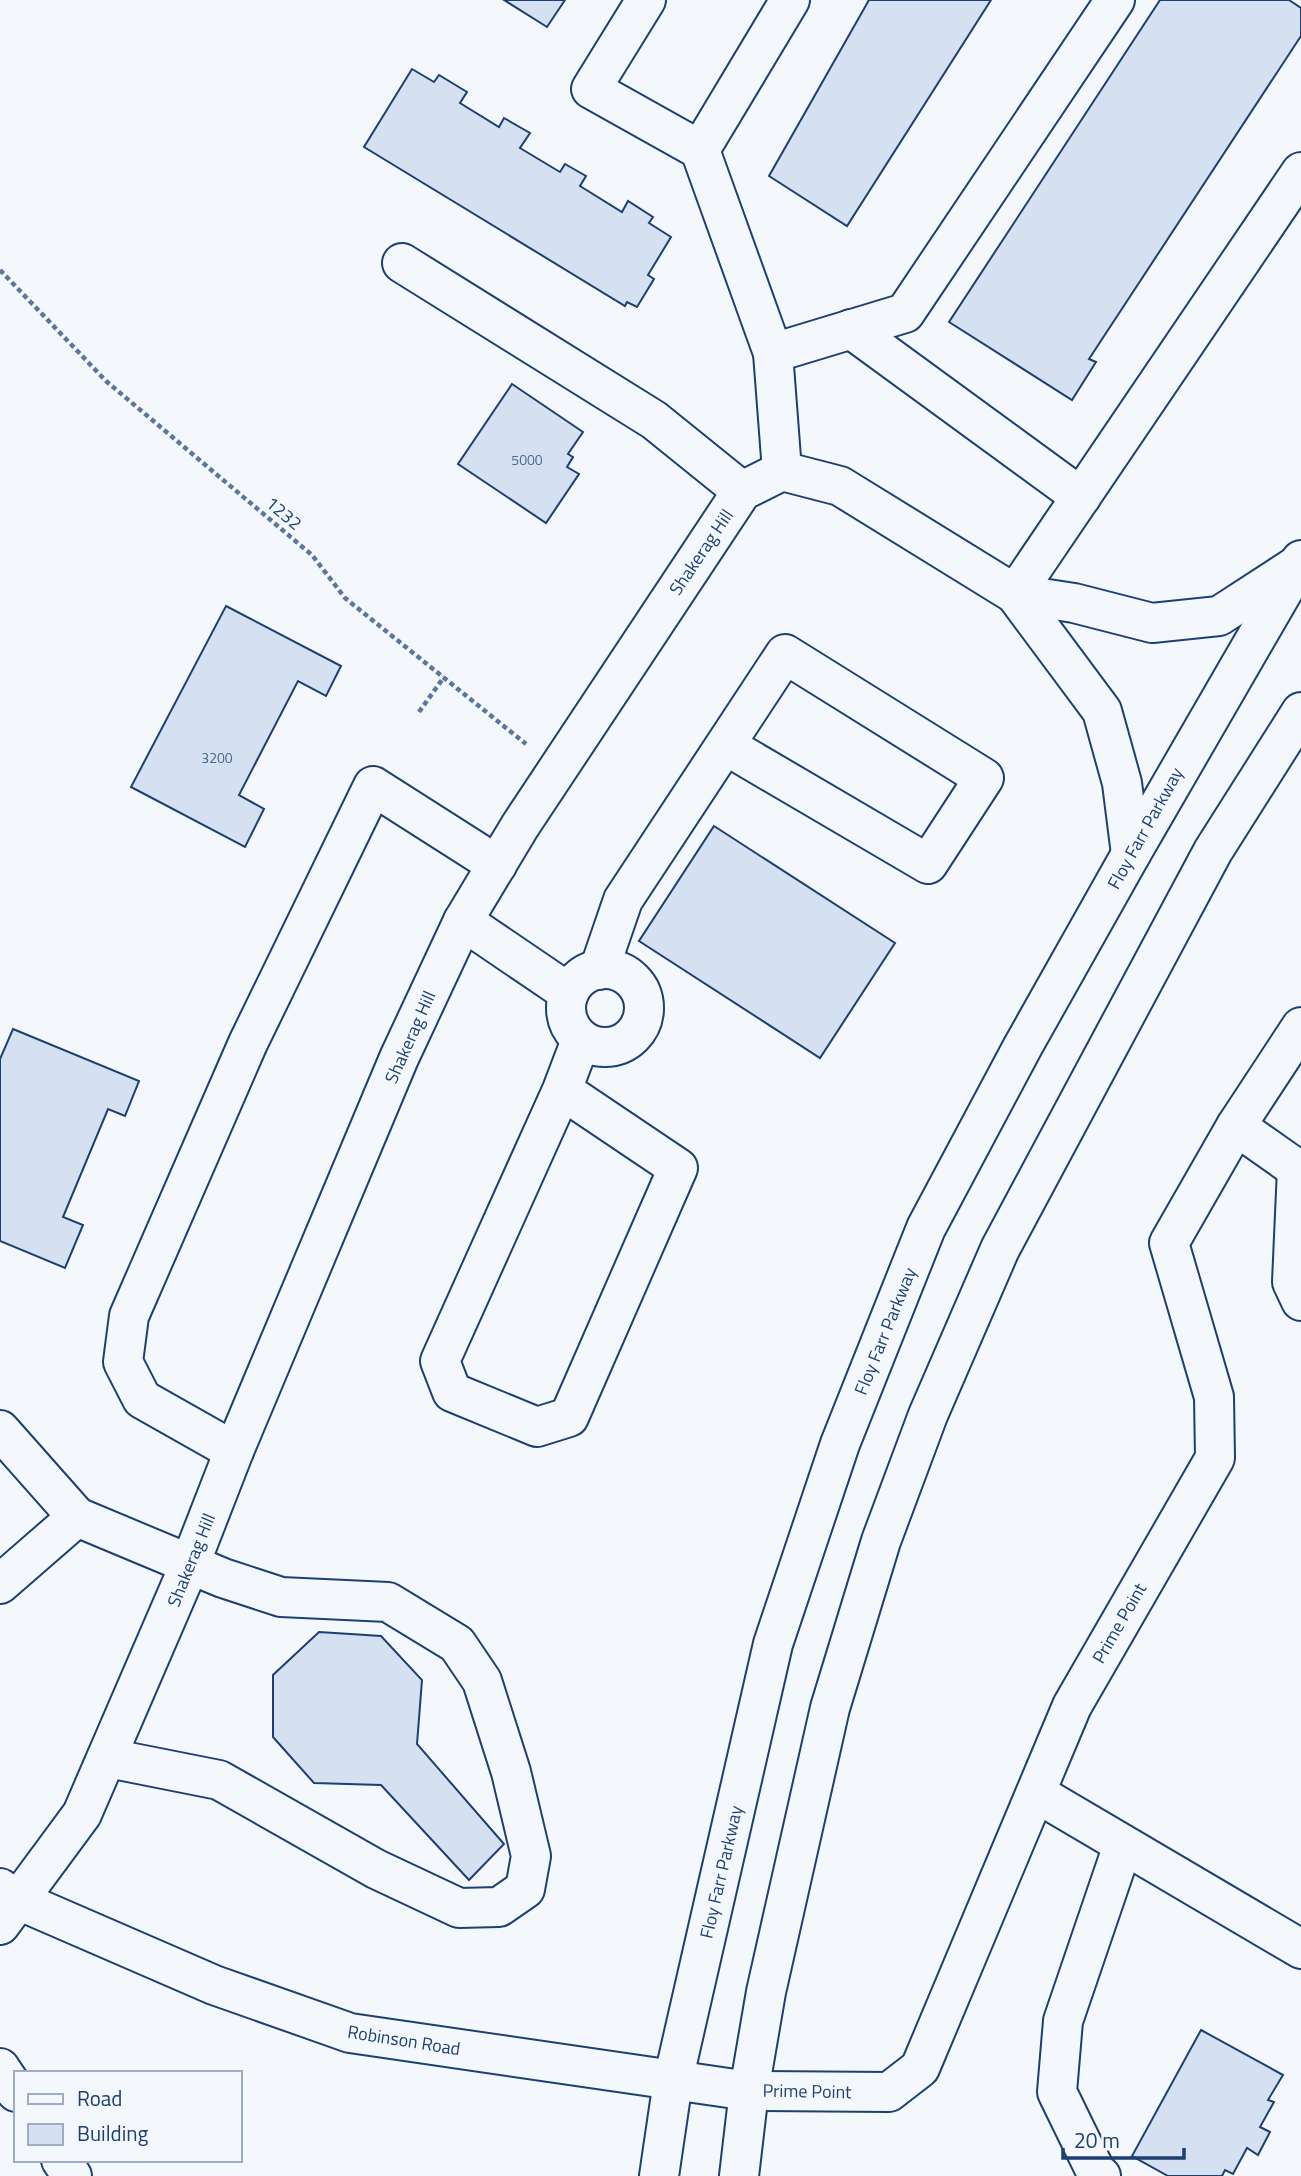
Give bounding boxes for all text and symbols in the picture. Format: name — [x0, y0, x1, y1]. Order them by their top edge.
house number: 5000 — [511, 449, 543, 470]
street label: 1232 — [260, 490, 308, 536]
street label: Shakerag Hill — [662, 503, 740, 601]
house number: 3200 — [201, 747, 233, 768]
street label: Floy Farr Parkway — [1100, 762, 1190, 894]
street label: Shakerag Hill — [378, 986, 442, 1088]
street label: Floy Farr Parkway — [847, 1263, 923, 1399]
street label: Shakerag Hill — [160, 1509, 222, 1611]
street label: Prime Point — [1085, 1577, 1153, 1668]
street label: Floy Farr Parkway — [693, 1803, 749, 1941]
street label: Robinson Road — [346, 2018, 462, 2062]
legend — [14, 2071, 242, 2162]
street label: Prime Point — [762, 2077, 852, 2105]
text: Road — [77, 2082, 122, 2114]
scale bar — [1063, 2116, 1184, 2160]
text: Building — [77, 2117, 149, 2149]
text: 20 m — [1074, 2124, 1120, 2156]

